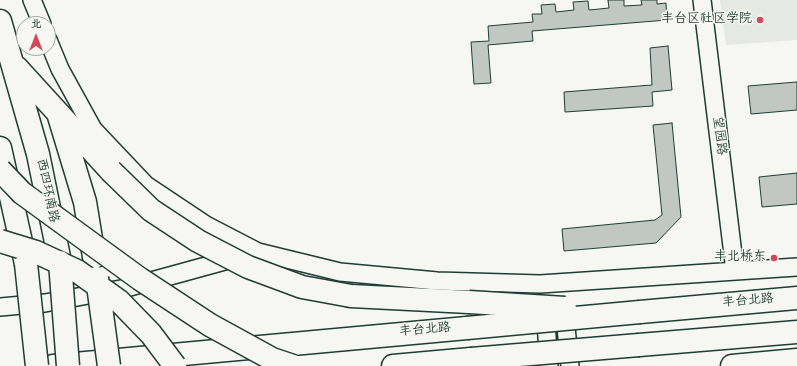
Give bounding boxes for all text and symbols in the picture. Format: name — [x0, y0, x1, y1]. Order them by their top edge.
place label: 丰台区社区学院 — [661, 12, 752, 28]
marker: 丰台区社区学院 — [755, 15, 765, 25]
north arrow — [16, 16, 56, 56]
text: 北 — [31, 17, 42, 33]
street label: 望园路 — [708, 116, 728, 156]
street label: 西四环南路 — [32, 158, 60, 224]
place label: 丰北桥东 — [714, 250, 766, 266]
marker: 丰北桥东 — [769, 253, 779, 263]
street label: 丰台北路 — [721, 292, 775, 312]
street label: 丰台北路 — [398, 321, 452, 341]

